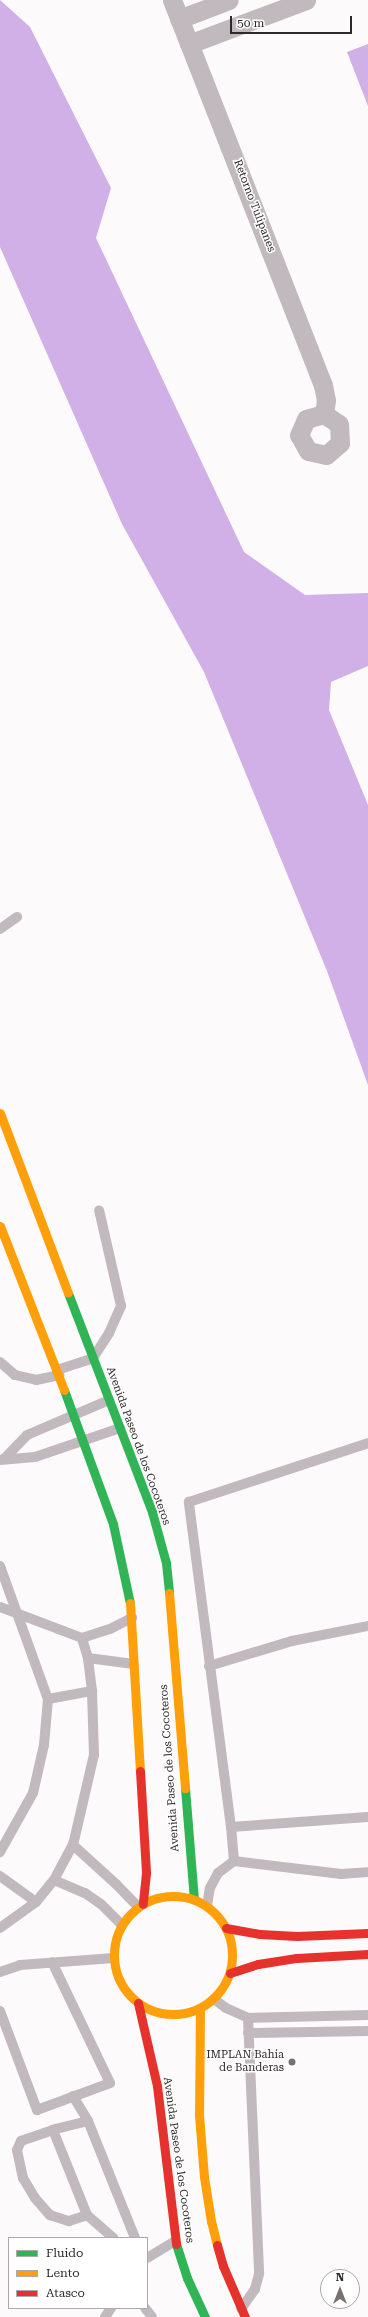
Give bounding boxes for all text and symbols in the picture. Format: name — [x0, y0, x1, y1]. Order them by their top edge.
scale bar — [232, 8, 354, 34]
text: 50 m — [237, 16, 264, 30]
street label: Retorno Tulipanes — [230, 158, 278, 254]
street label: Avenida Paseo de los Cocoteros — [103, 1365, 173, 1527]
street label: Avenida Paseo de los Cocoteros — [158, 1684, 182, 1852]
place label: IMPLAN Bahía de Banderas — [206, 2049, 284, 2075]
marker: IMPLAN Bahía de Banderas — [287, 2057, 297, 2067]
street label: Avenida Paseo de los Cocoteros — [160, 2076, 196, 2244]
legend — [8, 2237, 148, 2309]
text: Fluido — [46, 2246, 83, 2260]
text: Lento — [46, 2266, 80, 2280]
north arrow — [320, 2269, 360, 2309]
text: N — [336, 2271, 344, 2284]
text: Atasco — [46, 2286, 85, 2300]

